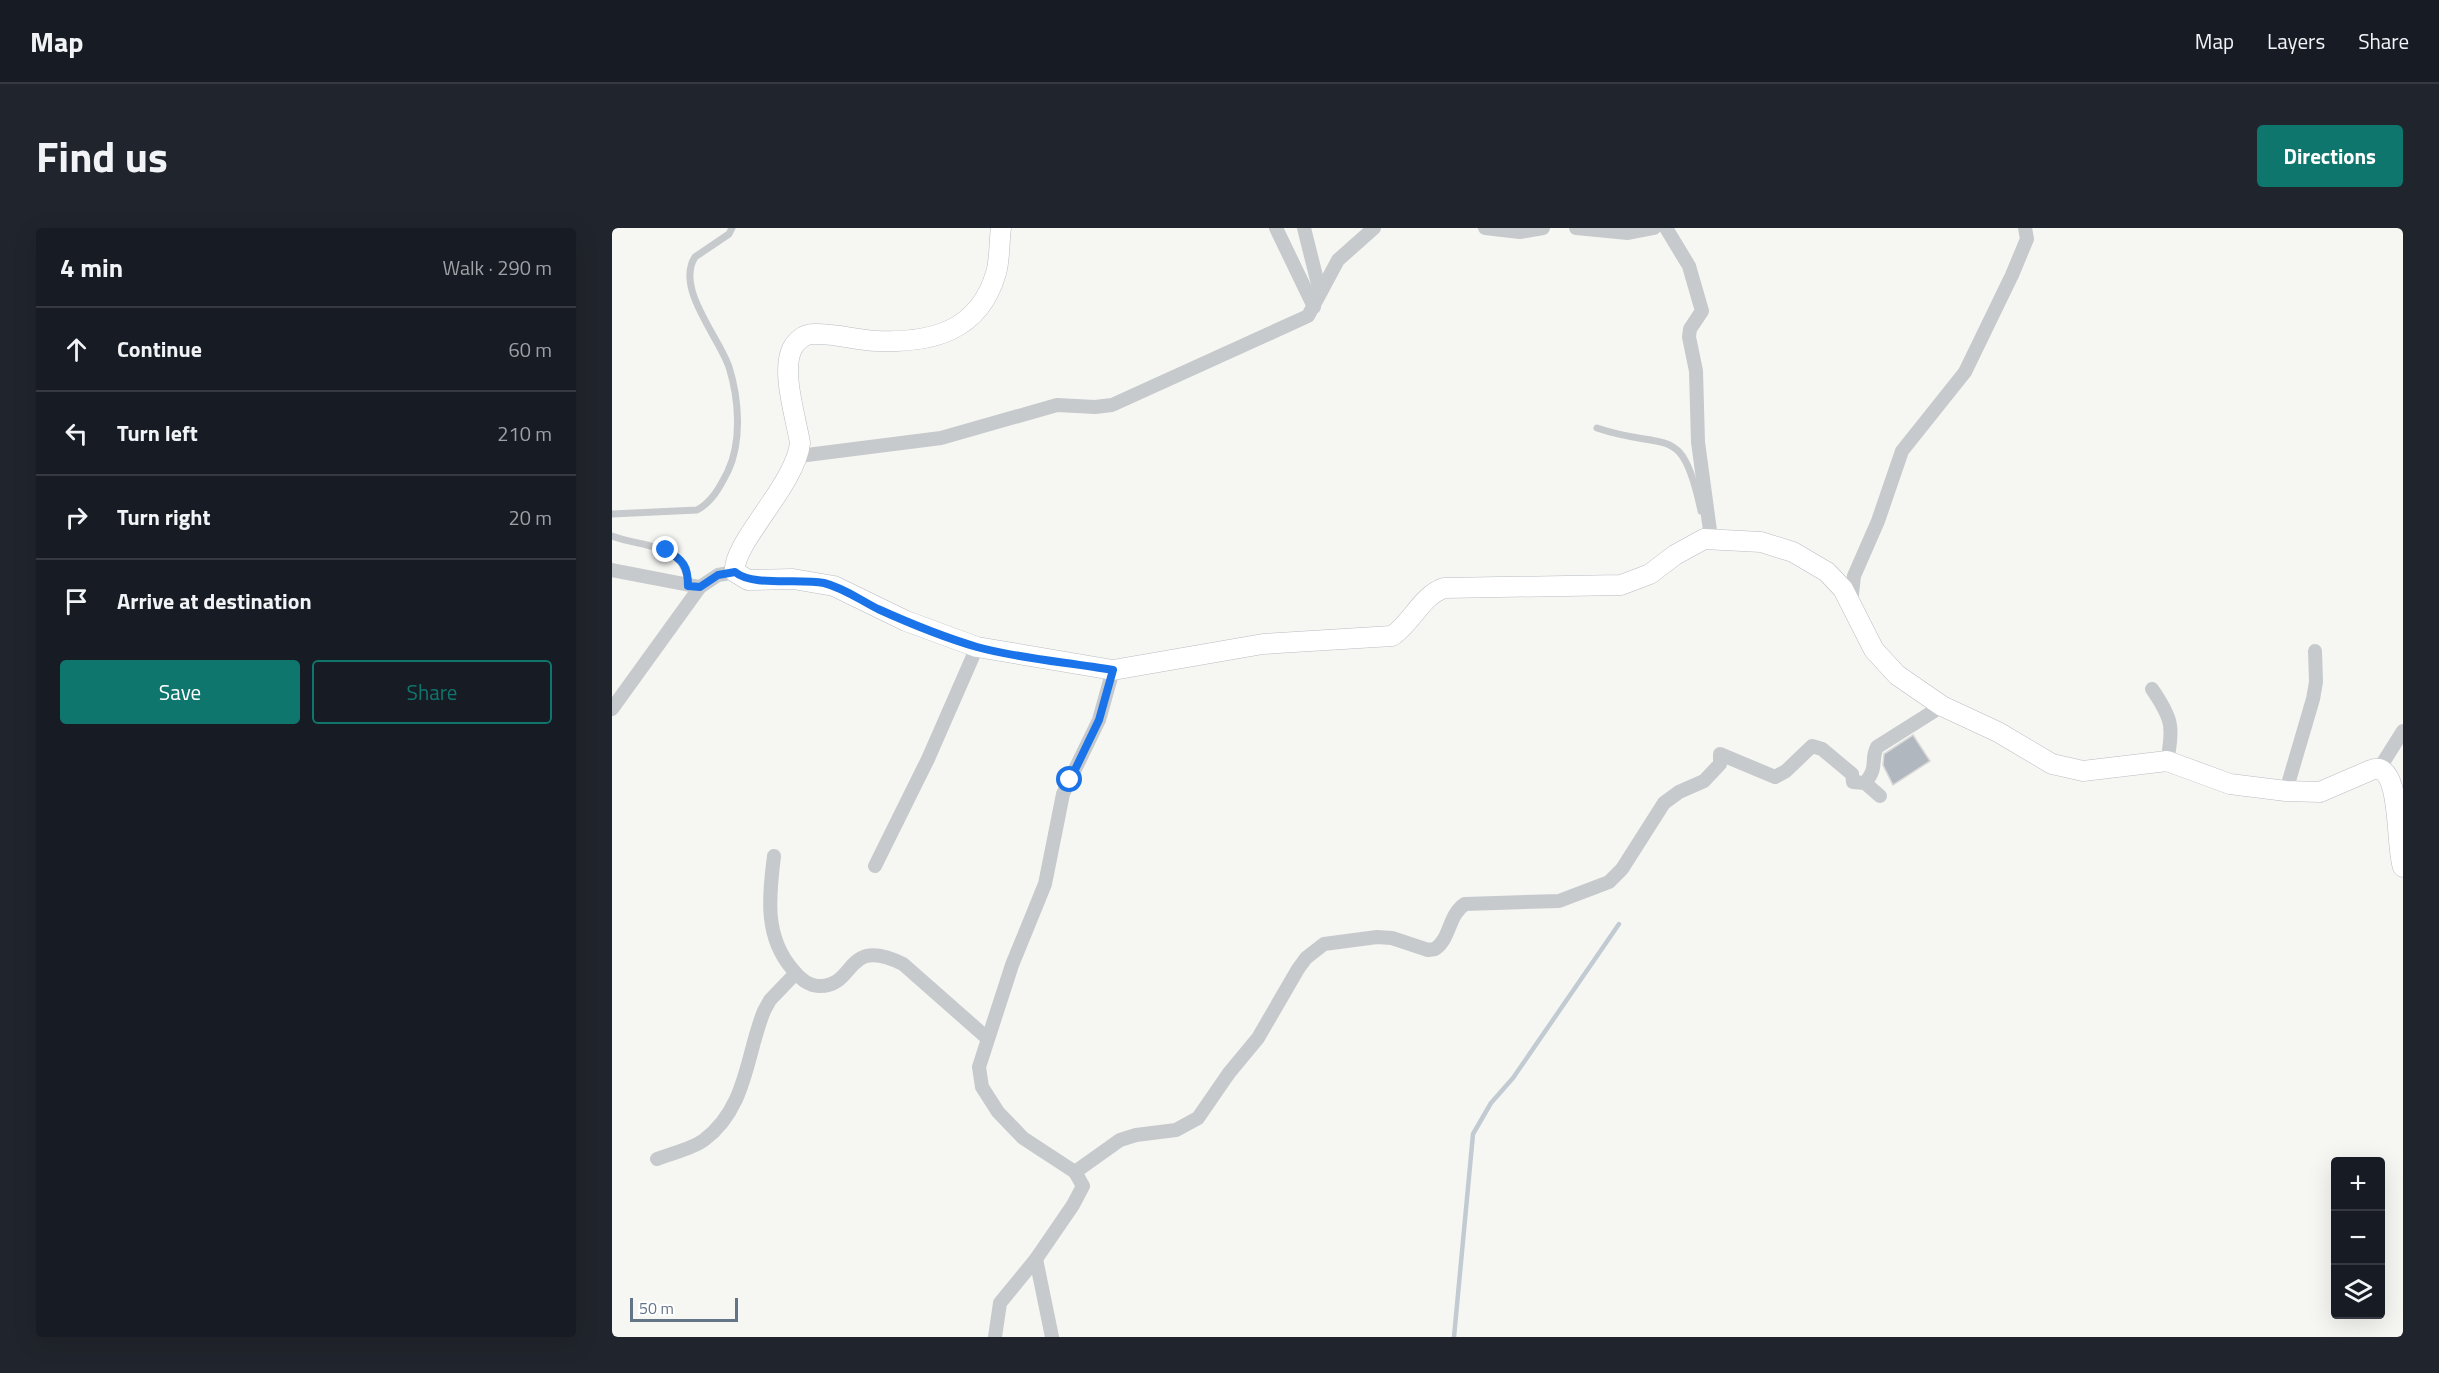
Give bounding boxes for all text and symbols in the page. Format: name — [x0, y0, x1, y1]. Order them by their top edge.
text: Map — [30, 20, 84, 63]
text: Map — [2195, 25, 2234, 57]
text: Layers — [2267, 25, 2325, 57]
text: Share — [2358, 25, 2409, 57]
text: Find us — [36, 124, 168, 188]
button: Directions — [2257, 125, 2403, 187]
text: 4 min — [60, 248, 123, 287]
text: Walk · 290 m — [443, 252, 552, 283]
text: Continue — [117, 332, 202, 366]
icon: ahead — [60, 333, 93, 366]
text: 60 m — [508, 334, 552, 365]
text: Turn left — [117, 416, 198, 450]
icon: left — [60, 417, 93, 450]
text: 210 m — [497, 418, 552, 449]
text: Turn right — [117, 500, 211, 534]
icon: right — [60, 501, 93, 534]
text: 20 m — [508, 502, 552, 533]
route end — [652, 536, 678, 562]
text: Arrive at destination — [117, 584, 312, 618]
icon: arrive — [60, 585, 93, 618]
button: Save — [60, 660, 300, 724]
button: Share — [312, 660, 552, 724]
route start — [1056, 766, 1082, 792]
map controls — [2331, 1157, 2385, 1319]
button: + — [2331, 1157, 2385, 1211]
button: − — [2331, 1211, 2385, 1265]
button: layers — [2331, 1265, 2385, 1319]
scale bar — [630, 1295, 738, 1322]
text: 50 m — [639, 1296, 674, 1320]

